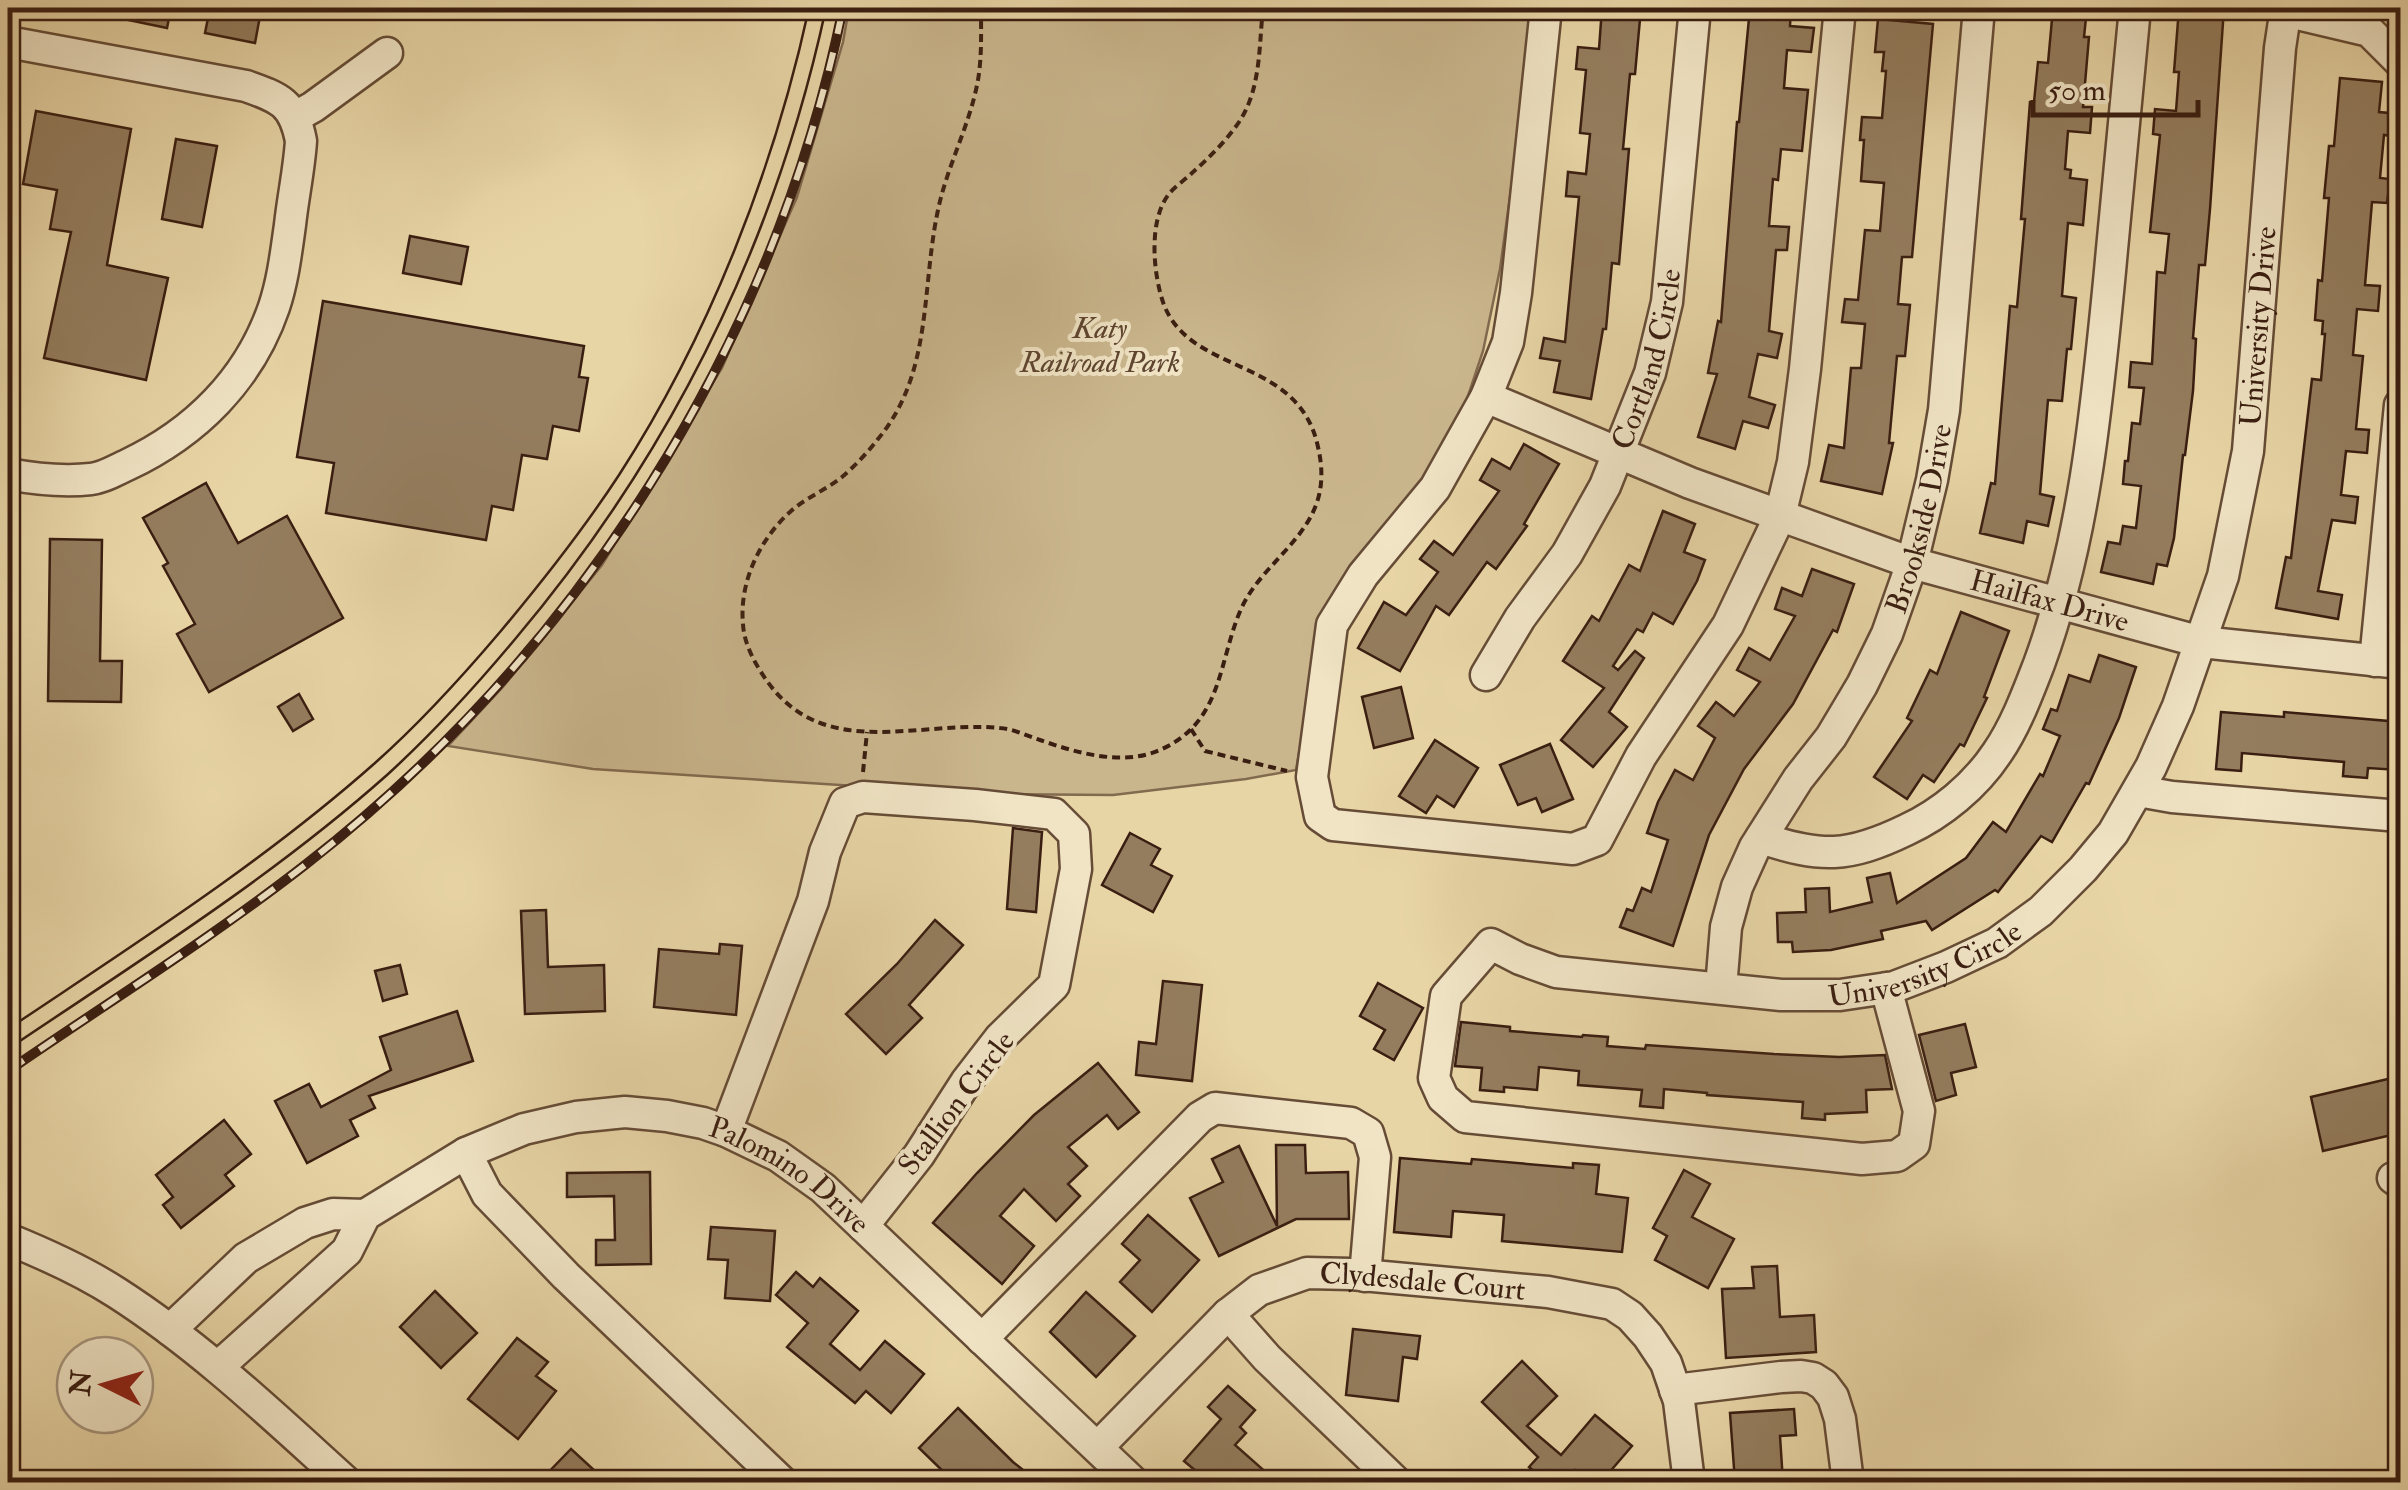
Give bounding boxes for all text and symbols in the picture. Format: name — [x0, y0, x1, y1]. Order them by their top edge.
scale bar — [2033, 55, 2198, 117]
text: 50 m — [2048, 72, 2106, 109]
street label: University Drive — [2232, 225, 2285, 428]
street label: Cortland Circle — [1603, 267, 1689, 455]
park label: Katy Railroad Park — [1019, 310, 1180, 381]
street label: Brookside Drive — [1878, 421, 1960, 618]
street label: Hailfax Drive — [1966, 562, 2133, 640]
street label: University Circle — [1826, 913, 2029, 1016]
street label: Stallion Circle — [890, 1024, 1023, 1183]
street label: Palomino Drive — [704, 1109, 877, 1242]
street label: Clydesdale Court — [1319, 1255, 1527, 1309]
north arrow — [55, 1335, 155, 1435]
text: N — [63, 1368, 100, 1398]

